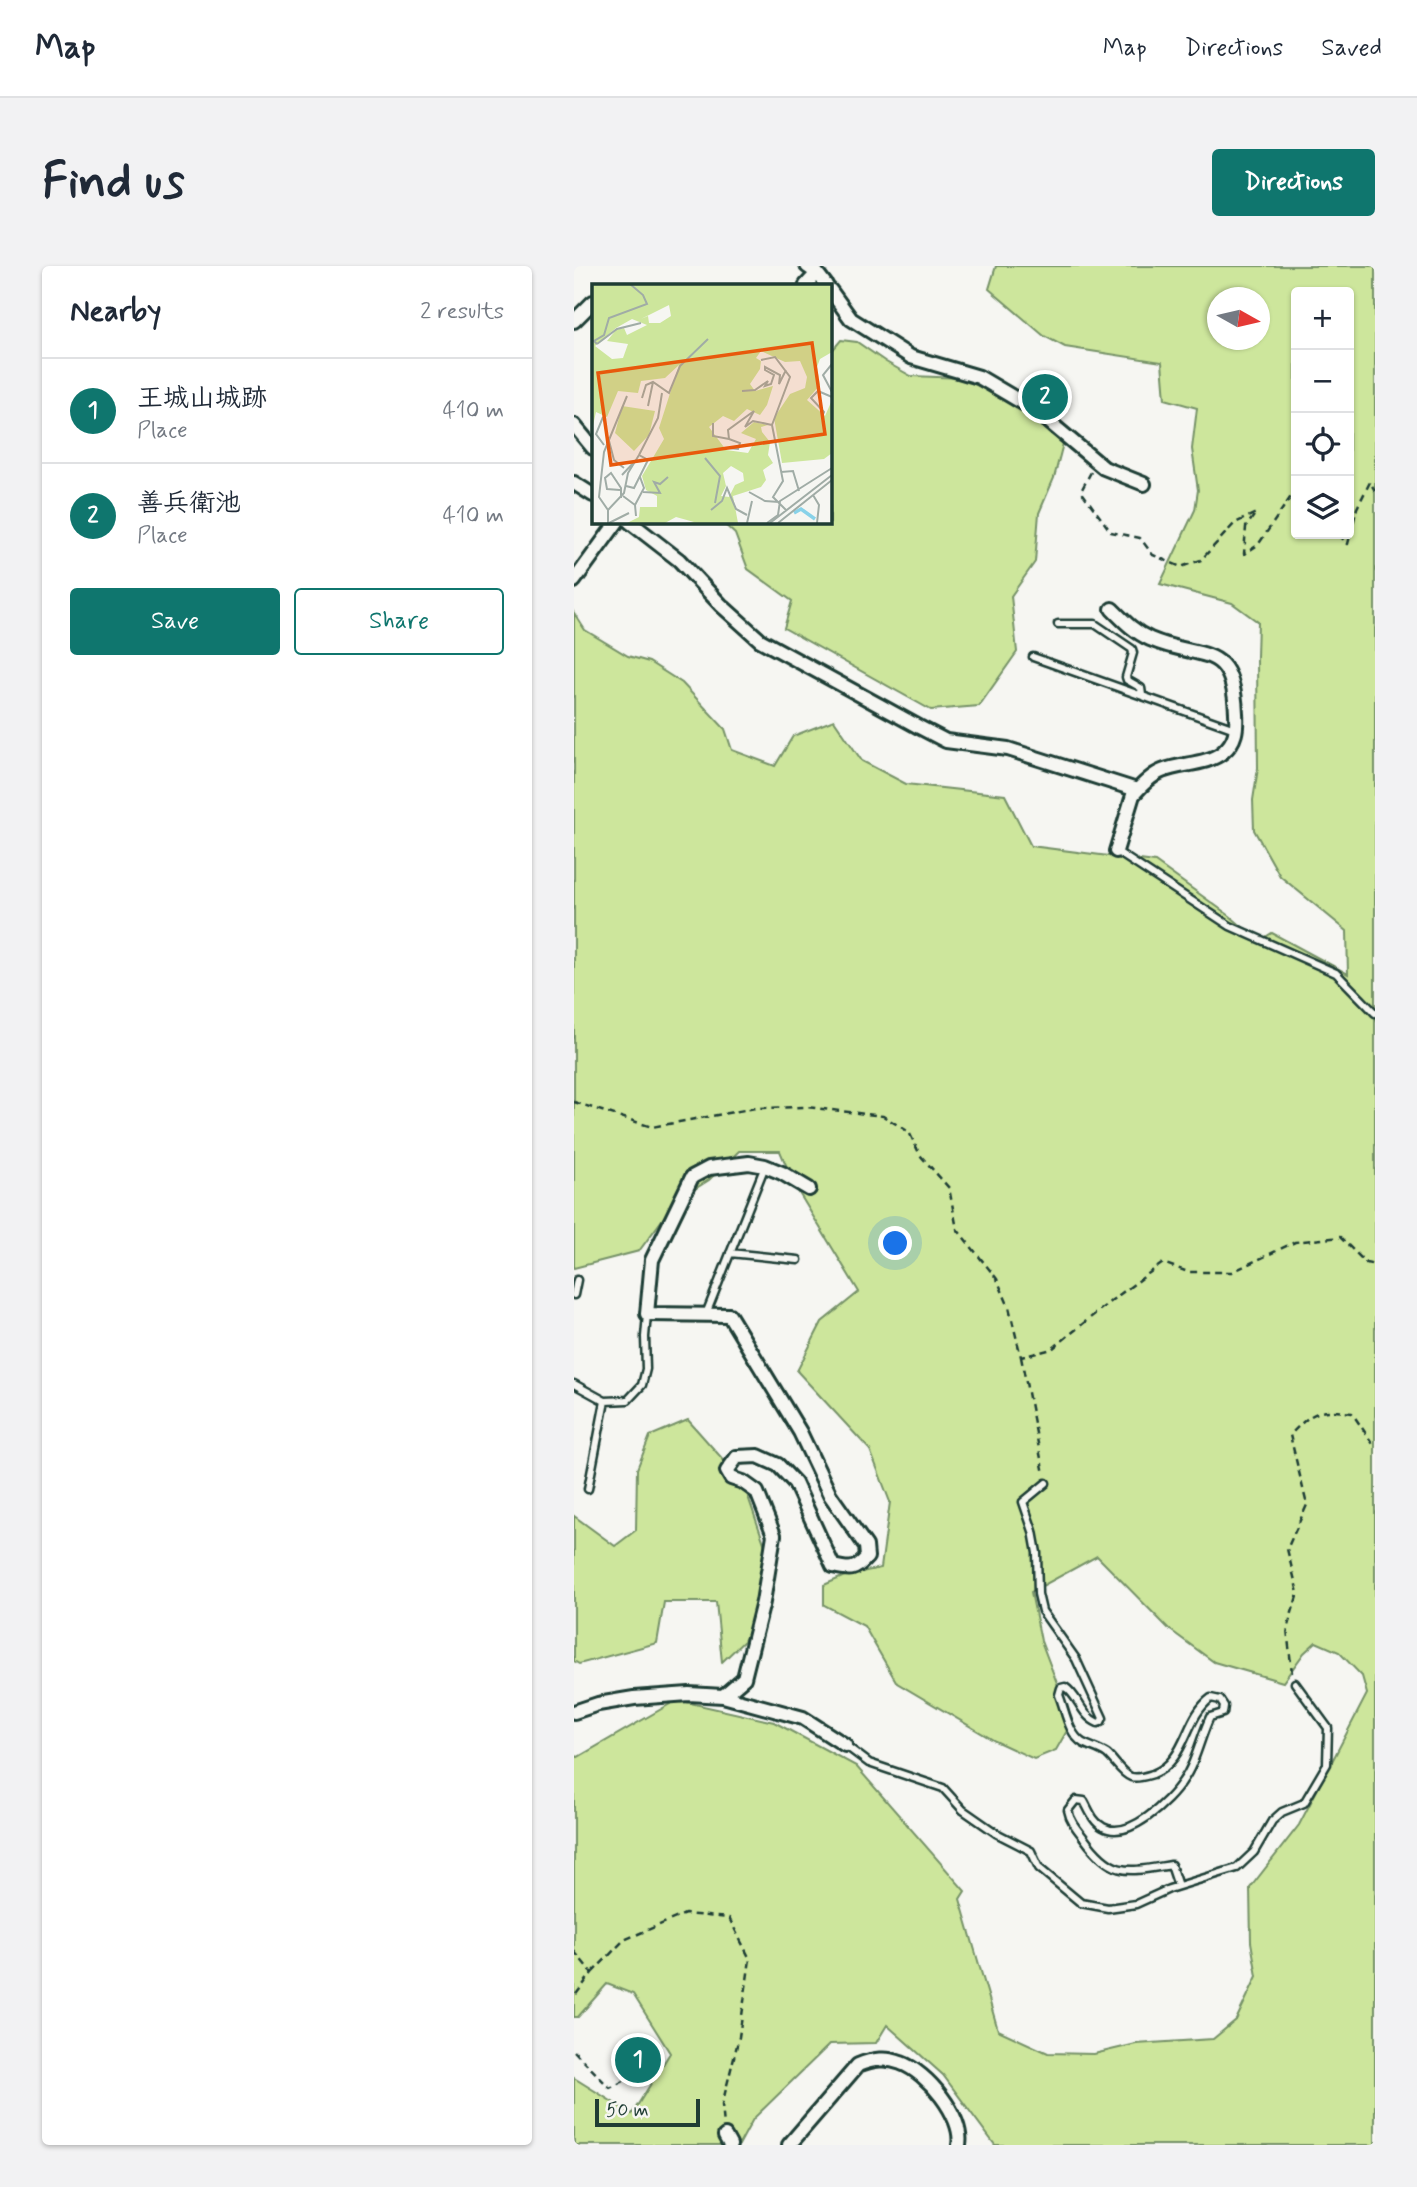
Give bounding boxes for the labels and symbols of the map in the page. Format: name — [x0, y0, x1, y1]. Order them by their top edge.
inset map — [592, 284, 831, 523]
north arrow — [1207, 287, 1270, 350]
pin: 2 — [1022, 371, 1068, 423]
your location — [878, 1226, 912, 1260]
pin: 1 — [615, 2034, 661, 2086]
scale bar — [595, 2096, 700, 2128]

